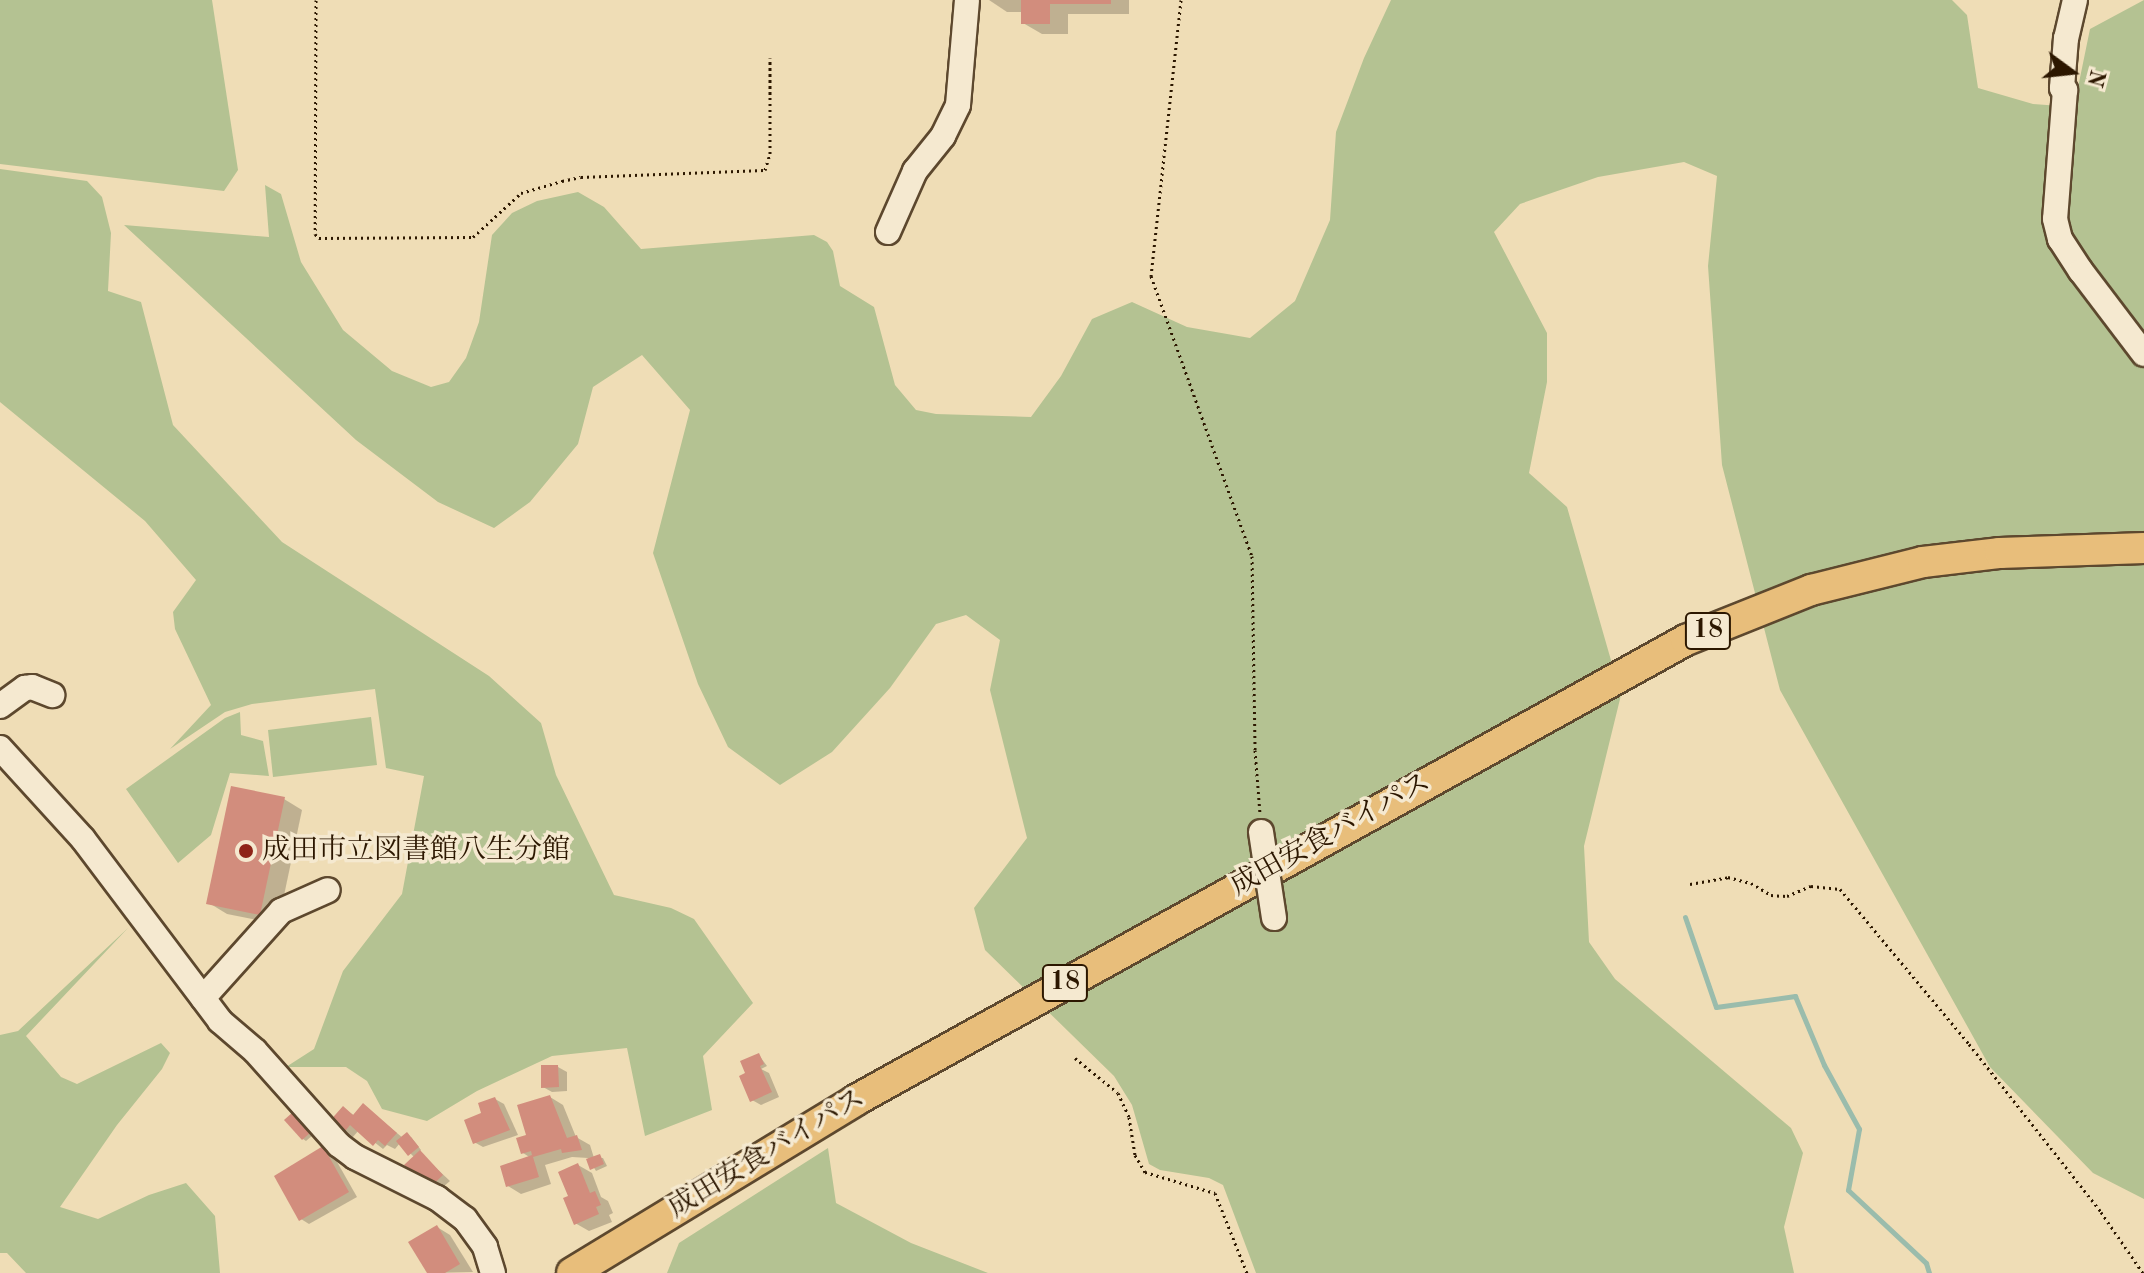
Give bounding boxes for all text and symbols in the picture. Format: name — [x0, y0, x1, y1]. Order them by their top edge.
north arrow — [2032, 32, 2112, 112]
text: N — [2082, 67, 2108, 89]
road number: 18 — [1684, 609, 1732, 653]
street label: 成田安食バイパス — [1225, 766, 1437, 904]
place label: 成田市立図書館八生分館 — [262, 834, 570, 868]
marker: 成田市立図書館八生分館 — [237, 842, 255, 860]
road number: 18 — [1041, 961, 1089, 1005]
street label: 成田安食バイパス — [662, 1082, 872, 1226]

